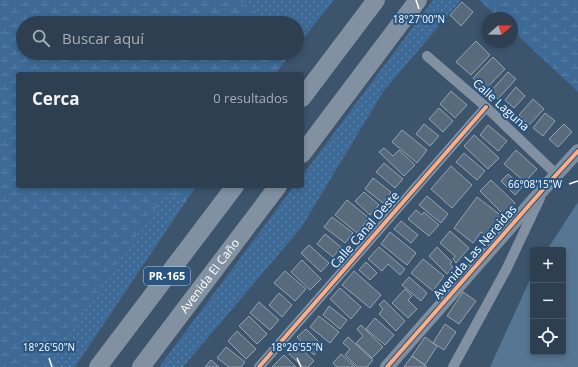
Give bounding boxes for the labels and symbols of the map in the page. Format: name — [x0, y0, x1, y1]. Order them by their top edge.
text: 18°27'00"N — [393, 12, 445, 26]
north arrow — [482, 12, 518, 48]
street label: Calle Laguna — [469, 75, 533, 135]
text: 66°08'15"W — [508, 177, 563, 191]
street label: Calle Canal Oeste — [326, 187, 403, 272]
street label: Avenida Las Nereidas — [429, 201, 521, 302]
street label: Avenida El Caño — [176, 235, 243, 317]
road number: PR-165 — [144, 267, 190, 285]
text: 18°26'50"N — [23, 340, 75, 354]
text: 18°26'55"N — [271, 340, 323, 354]

